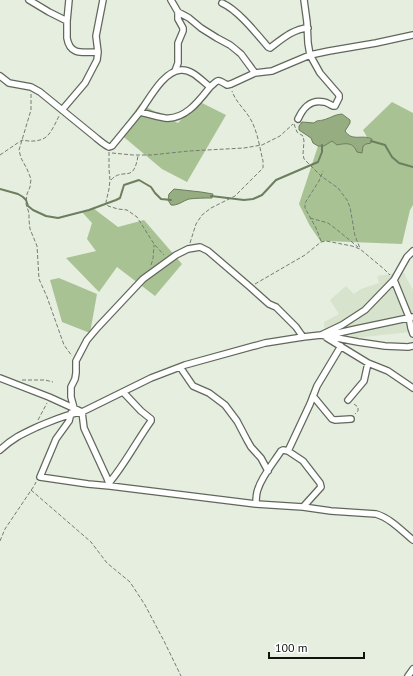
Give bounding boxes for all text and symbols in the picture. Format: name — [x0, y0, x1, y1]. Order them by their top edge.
scale bar — [269, 634, 364, 660]
text: 100 m — [275, 640, 308, 655]

